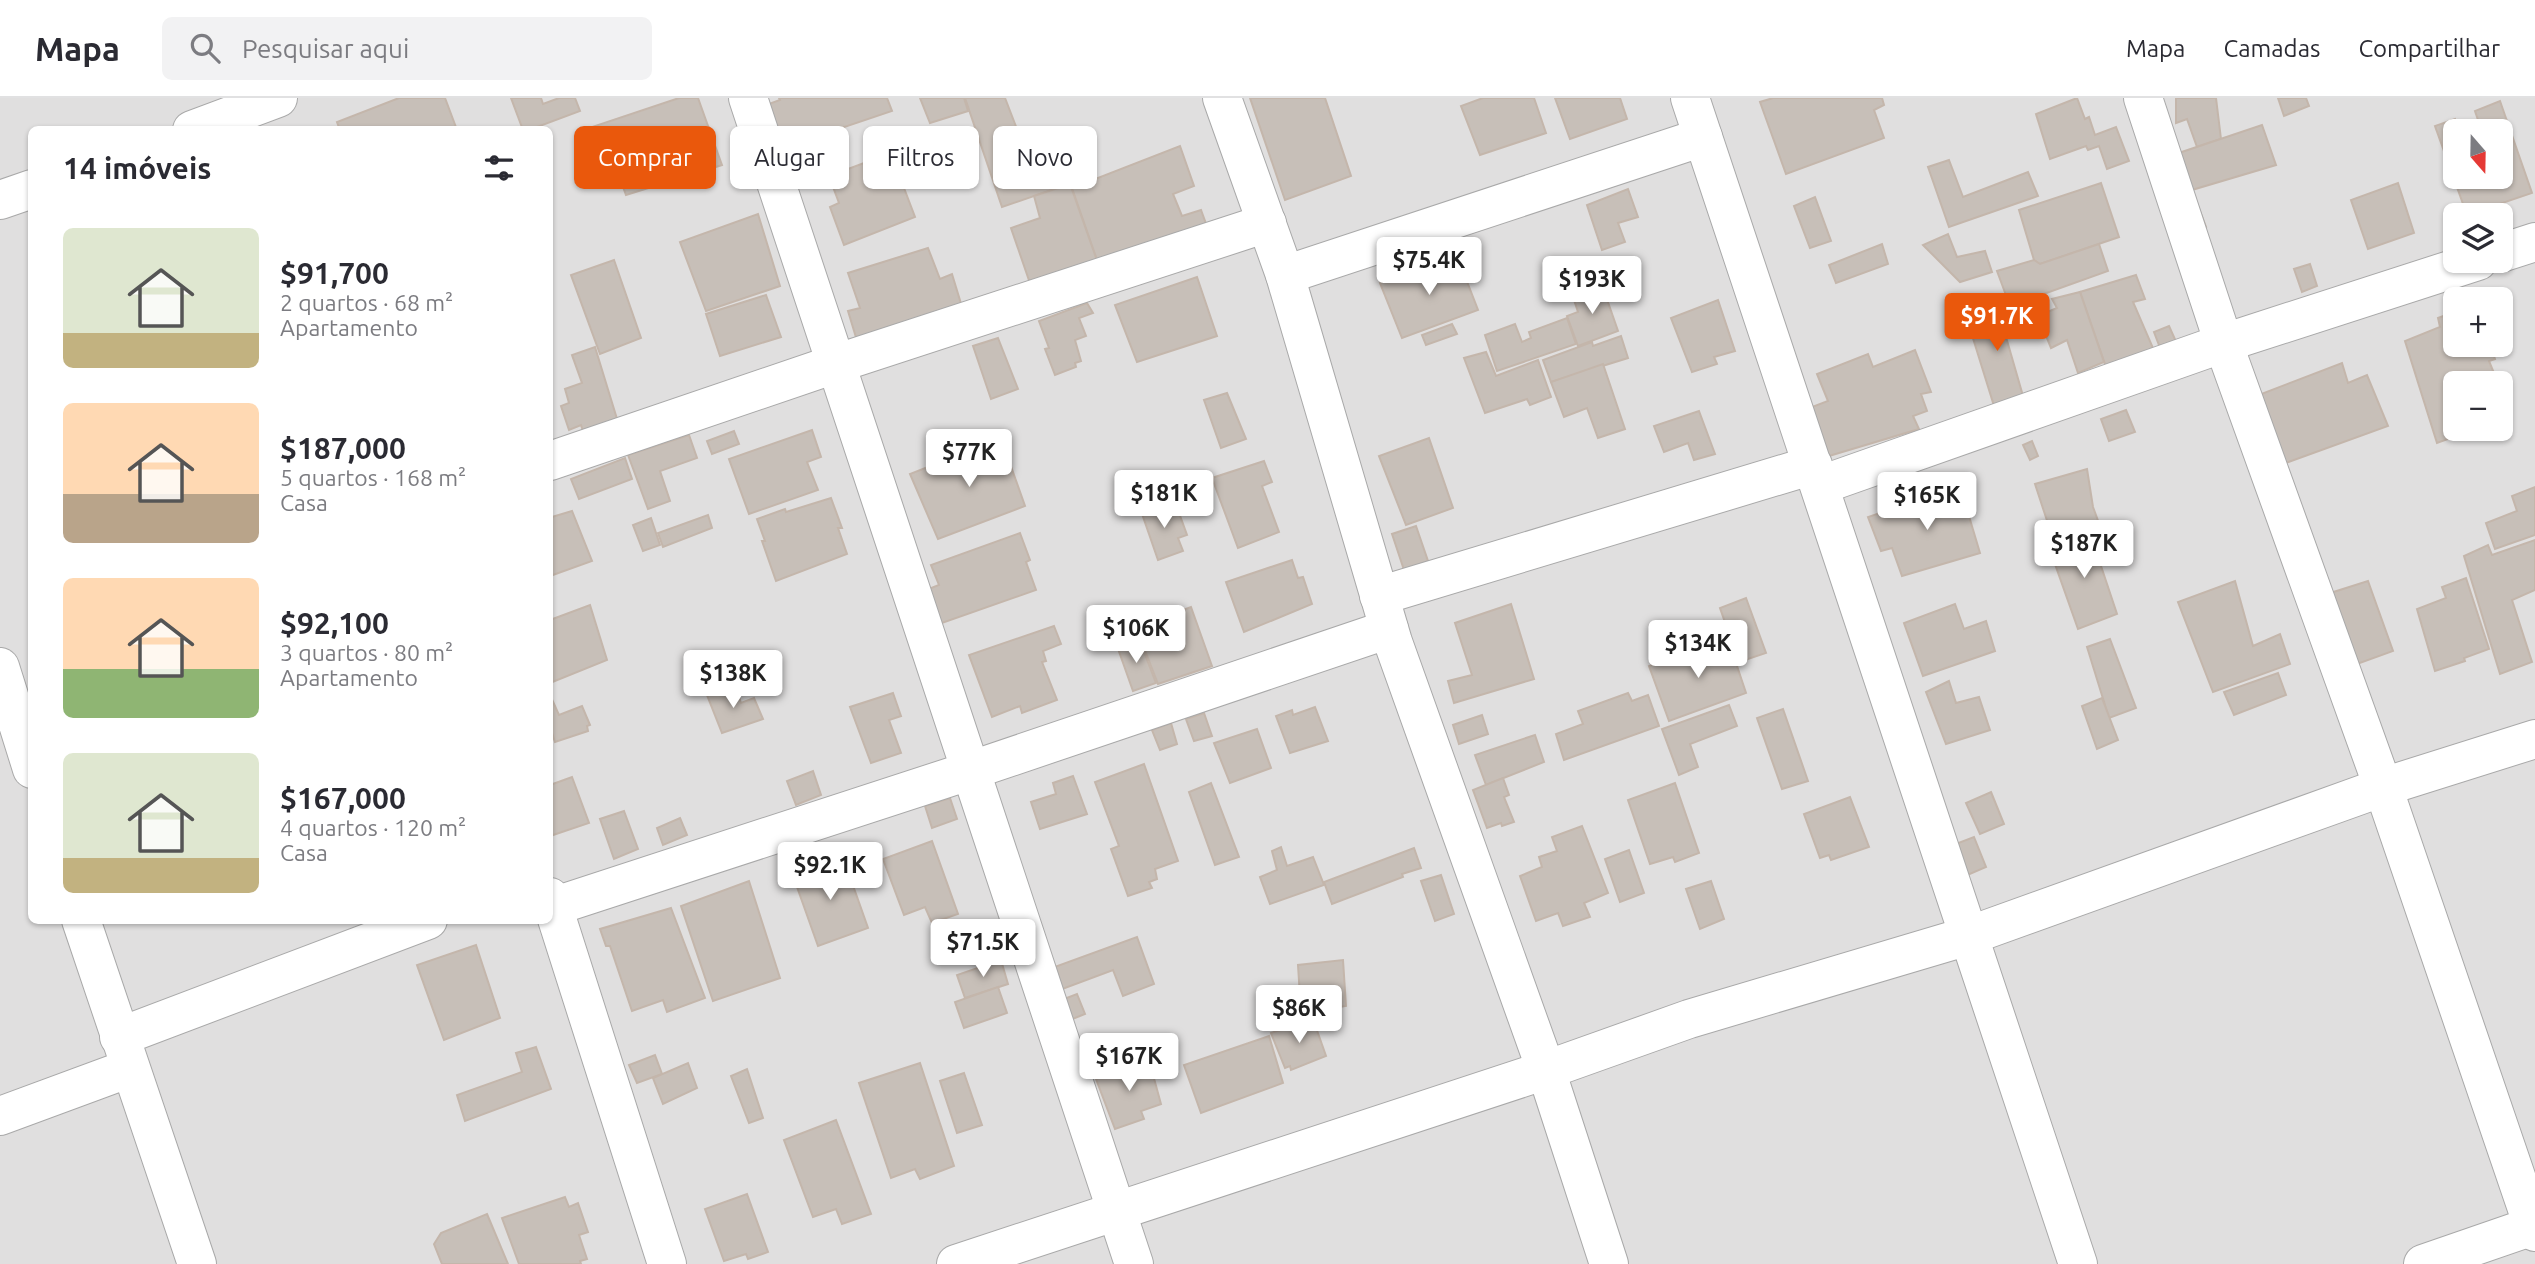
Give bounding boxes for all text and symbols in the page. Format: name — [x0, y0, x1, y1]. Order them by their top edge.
search box — [162, 17, 652, 80]
icon: search — [186, 29, 224, 67]
text: Mapa — [35, 30, 120, 67]
text: Pesquisar aqui — [242, 34, 409, 63]
text: Mapa — [2126, 35, 2185, 62]
text: Camadas — [2223, 35, 2320, 62]
text: Compartilhar — [2358, 35, 2500, 62]
north arrow — [2443, 119, 2513, 189]
map controls — [2443, 119, 2513, 441]
chip: Comprar — [574, 126, 716, 189]
chip: Alugar — [730, 126, 849, 189]
chip: Filtros — [863, 126, 979, 189]
chip: Novo — [993, 126, 1097, 189]
icon: filters — [480, 149, 518, 187]
text: 14 imóveis — [63, 151, 211, 185]
button: layers — [2443, 203, 2513, 273]
pin: $75.4K — [1372, 238, 1486, 297]
text: $75.4K — [1393, 247, 1465, 272]
icon: home — [119, 256, 203, 340]
text: $91,700 — [280, 256, 389, 290]
pin: $193K — [1543, 256, 1641, 316]
text: $193K — [1558, 266, 1626, 291]
button: + — [2443, 287, 2513, 357]
text: 2 quartos · 68 m² — [280, 290, 453, 315]
pin: $91.7K — [1940, 294, 2054, 353]
text: $91.7K — [1961, 303, 2033, 328]
text: Apartamento — [280, 315, 418, 340]
button: − — [2443, 371, 2513, 441]
pin: $77K — [928, 430, 1010, 489]
icon: home — [119, 431, 203, 515]
text: $187,000 — [280, 431, 406, 465]
text: $77K — [942, 439, 996, 464]
text: 5 quartos · 168 m² — [280, 465, 466, 490]
pin: $181K — [1115, 470, 1213, 530]
pin: $165K — [1878, 472, 1976, 532]
text: $181K — [1130, 480, 1198, 505]
text: $165K — [1893, 482, 1961, 507]
text: Casa — [280, 490, 328, 515]
pin: $187K — [2035, 520, 2133, 580]
text: $187K — [2050, 530, 2118, 555]
icon: home — [119, 606, 203, 690]
text: $92,100 — [280, 606, 389, 640]
pin: $106K — [1087, 606, 1185, 665]
text: $106K — [1102, 615, 1170, 640]
pin: $134K — [1649, 620, 1747, 680]
text: $134K — [1664, 630, 1732, 655]
text: 3 quartos · 80 m² — [280, 640, 453, 665]
pin: $138K — [684, 650, 782, 710]
text: $138K — [699, 660, 767, 685]
text: Apartamento — [280, 665, 418, 690]
icon: home — [119, 781, 203, 865]
text: $167,000 — [280, 781, 406, 815]
text: 4 quartos · 120 m² — [280, 815, 466, 840]
text: Casa — [280, 840, 328, 865]
pin: $92.1K — [773, 842, 887, 902]
text: $92.1K — [794, 852, 866, 877]
pin: $71.5K — [926, 920, 1040, 979]
text: $71.5K — [947, 929, 1019, 954]
pin: $86K — [1258, 986, 1340, 1045]
text: $86K — [1272, 995, 1326, 1020]
pin: $167K — [1080, 1034, 1178, 1093]
text: $167K — [1095, 1043, 1163, 1068]

